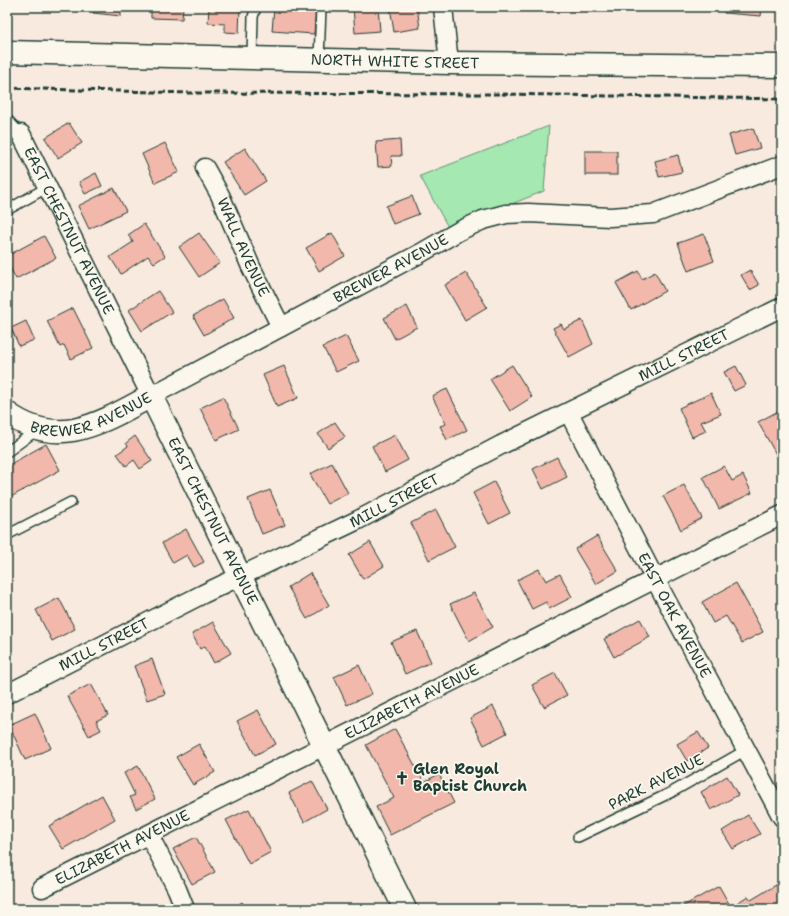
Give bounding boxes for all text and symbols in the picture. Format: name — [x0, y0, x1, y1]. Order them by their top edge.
street label: NORTH WHITE STREET — [310, 50, 479, 73]
street label: EAST CHESTNUT AVENUE — [19, 144, 119, 318]
street label: WALL AVENUE — [212, 195, 274, 300]
street label: BREWER AVENUE — [330, 229, 452, 308]
street label: MILL STREET — [635, 324, 733, 386]
street label: BREWER AVENUE — [27, 387, 155, 442]
street label: EAST CHESTNUT AVENUE — [163, 434, 263, 608]
street label: MILL STREET — [346, 469, 443, 533]
street label: EAST OAK AVENUE — [633, 549, 716, 681]
street label: MILL STREET — [56, 613, 153, 676]
street label: ELIZABETH AVENUE — [341, 659, 482, 744]
street label: PARK AVENUE — [605, 749, 707, 815]
place label: Glen Royal Baptist Church — [413, 759, 527, 796]
church icon: Glen Royal Baptist Church — [394, 770, 410, 786]
street label: ELIZABETH AVENUE — [52, 805, 193, 890]

